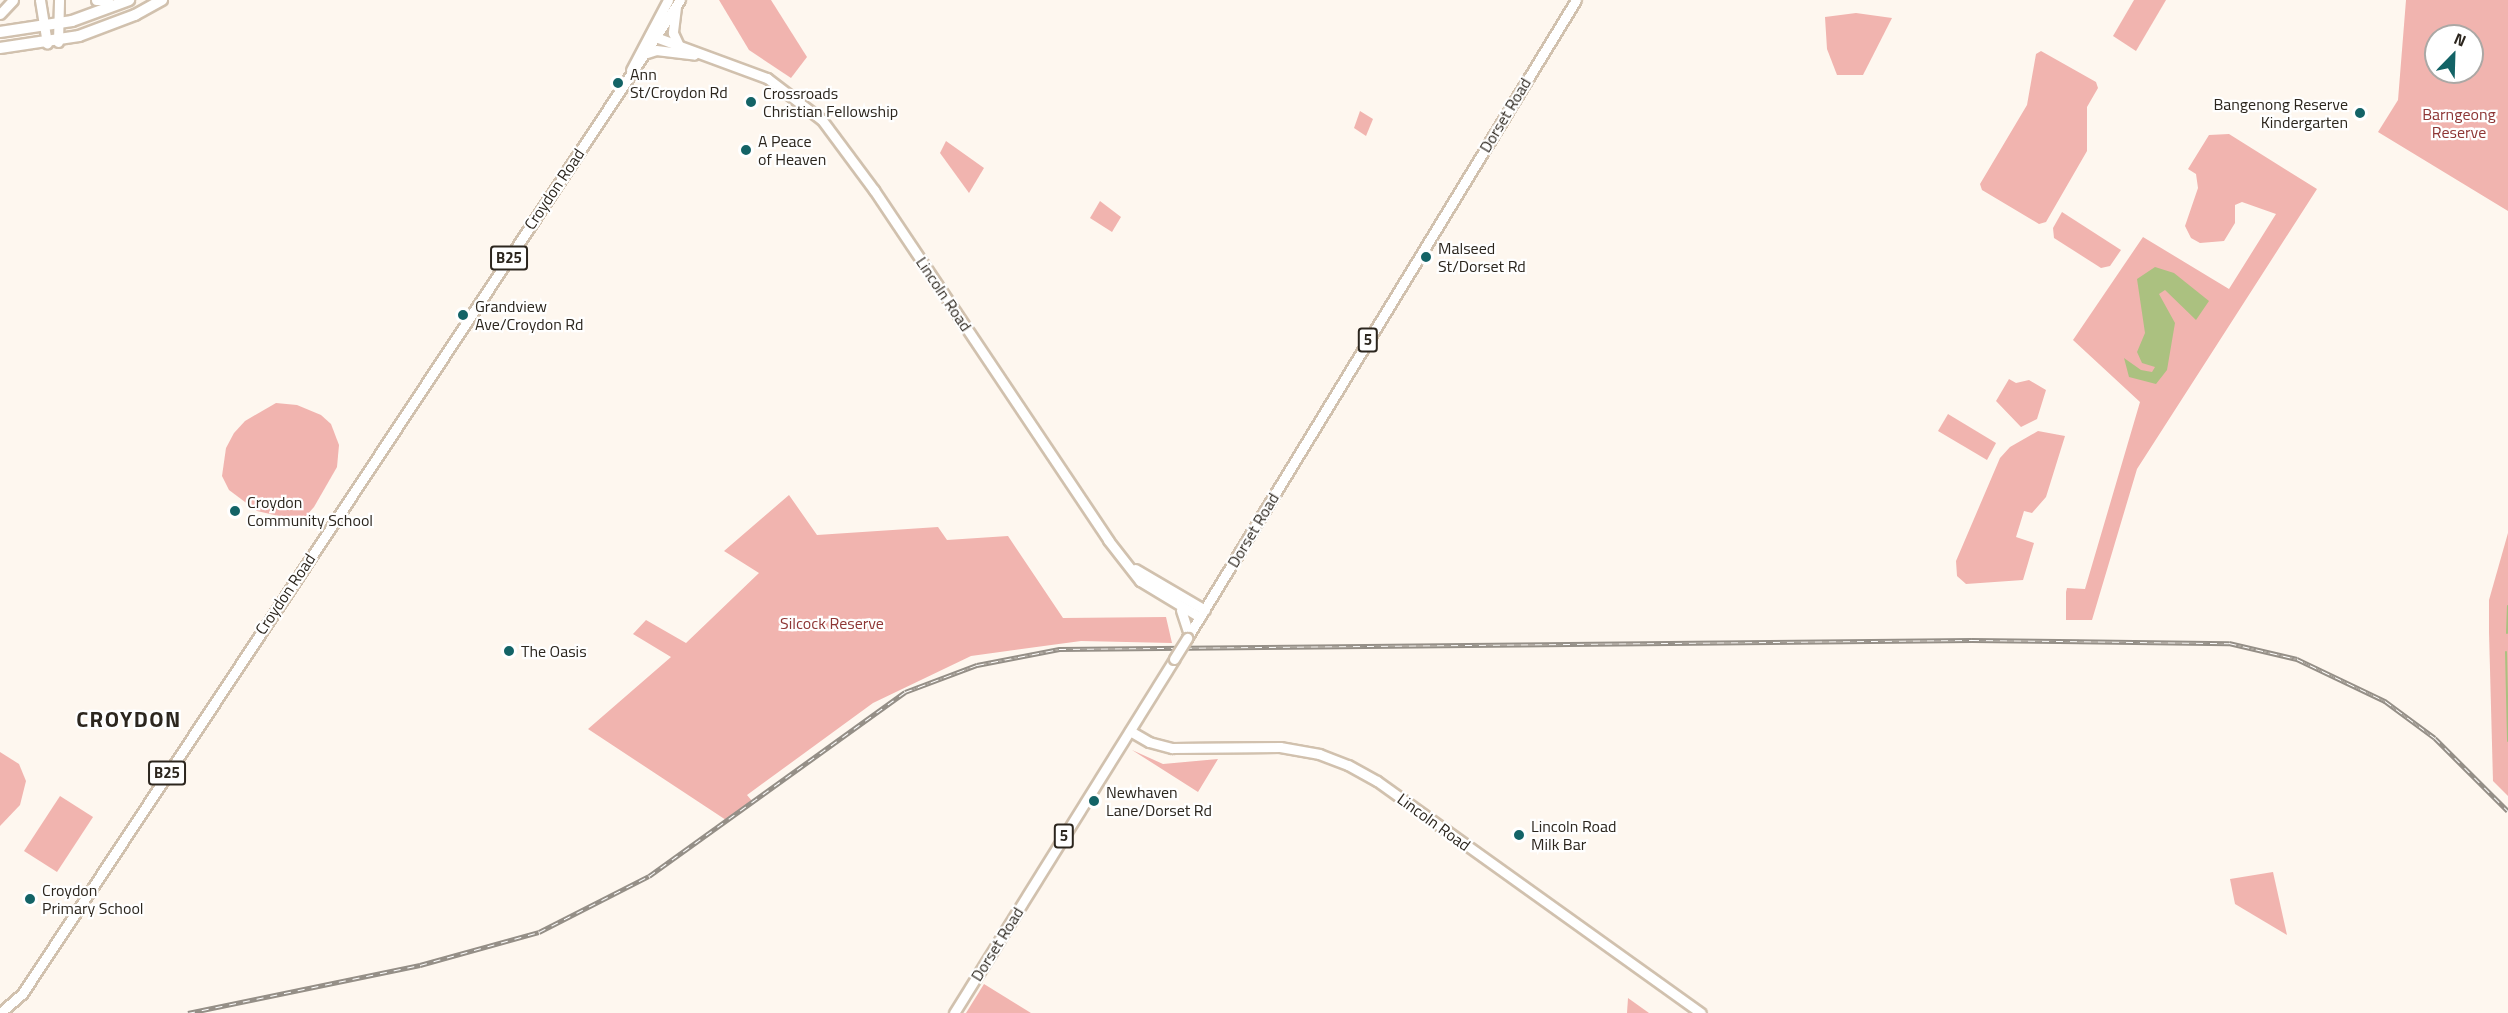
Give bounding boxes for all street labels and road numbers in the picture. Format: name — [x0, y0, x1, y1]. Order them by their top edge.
street label: Dorset Road — [1475, 74, 1535, 156]
street label: Croydon Road — [520, 145, 588, 233]
road number: B25 — [490, 246, 528, 270]
street label: Lincoln Road — [912, 253, 976, 335]
road number: 5 — [1358, 328, 1378, 352]
street label: Dorset Road — [1223, 489, 1283, 571]
street label: Croydon Road — [251, 550, 319, 638]
road number: B25 — [148, 761, 186, 785]
street label: Lincoln Road — [1394, 789, 1474, 855]
road number: 5 — [1054, 824, 1074, 848]
street label: Dorset Road — [967, 903, 1027, 985]

